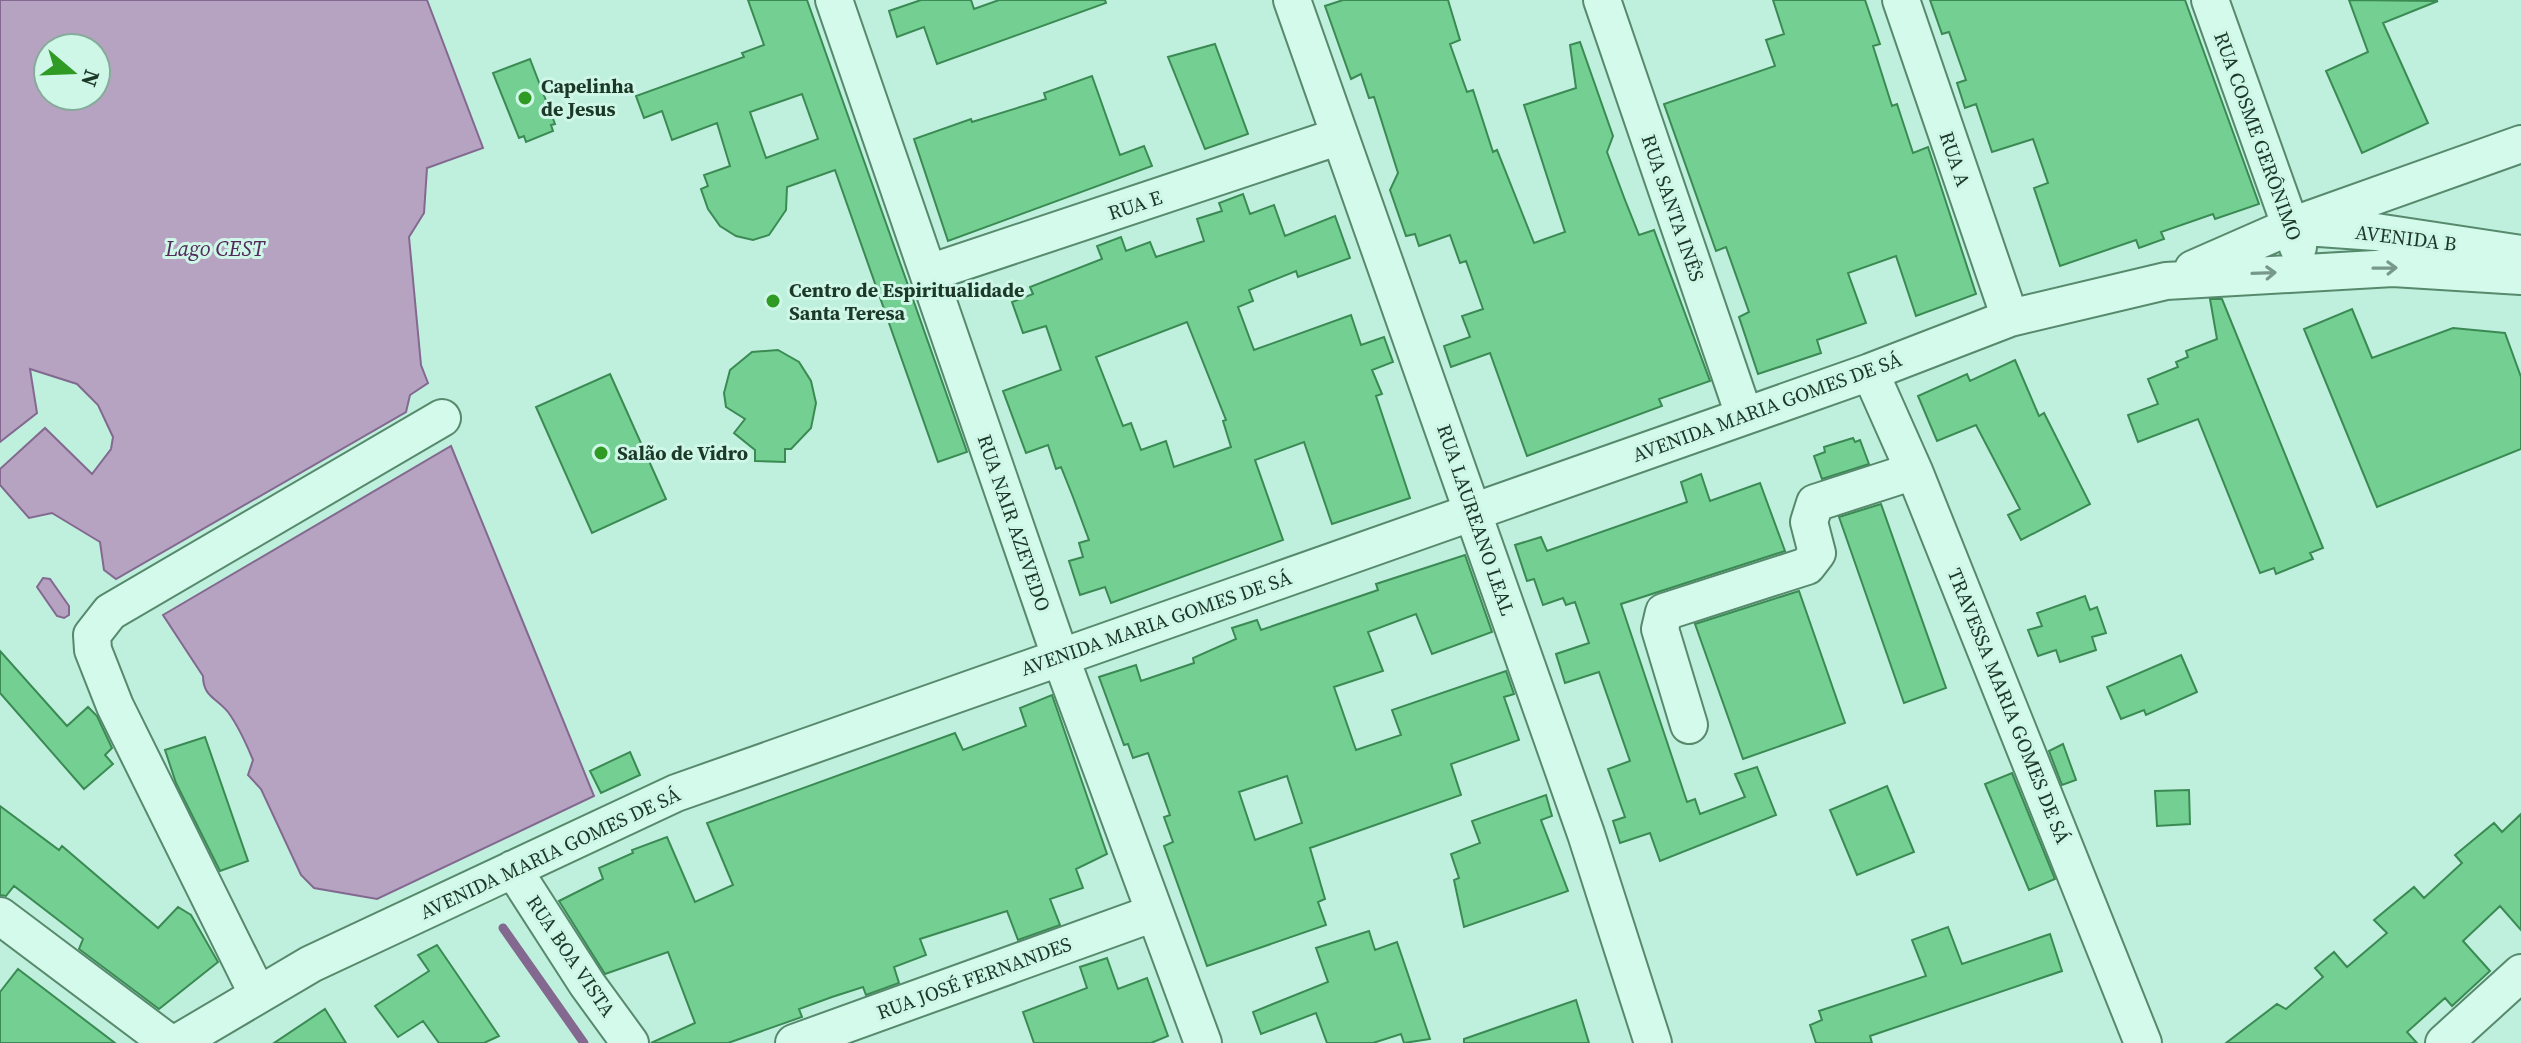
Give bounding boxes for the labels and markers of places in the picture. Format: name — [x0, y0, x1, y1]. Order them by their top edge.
place label: Capelinha de Jesus — [541, 72, 634, 123]
marker: Capelinha de Jesus — [516, 89, 534, 107]
place label: Centro de Espiritualidade Santa Teresa — [789, 276, 1024, 327]
marker: Centro de Espiritualidade Santa Teresa — [764, 292, 782, 310]
place label: Salão de Vidro — [617, 439, 748, 467]
marker: Salão de Vidro — [592, 444, 610, 462]

